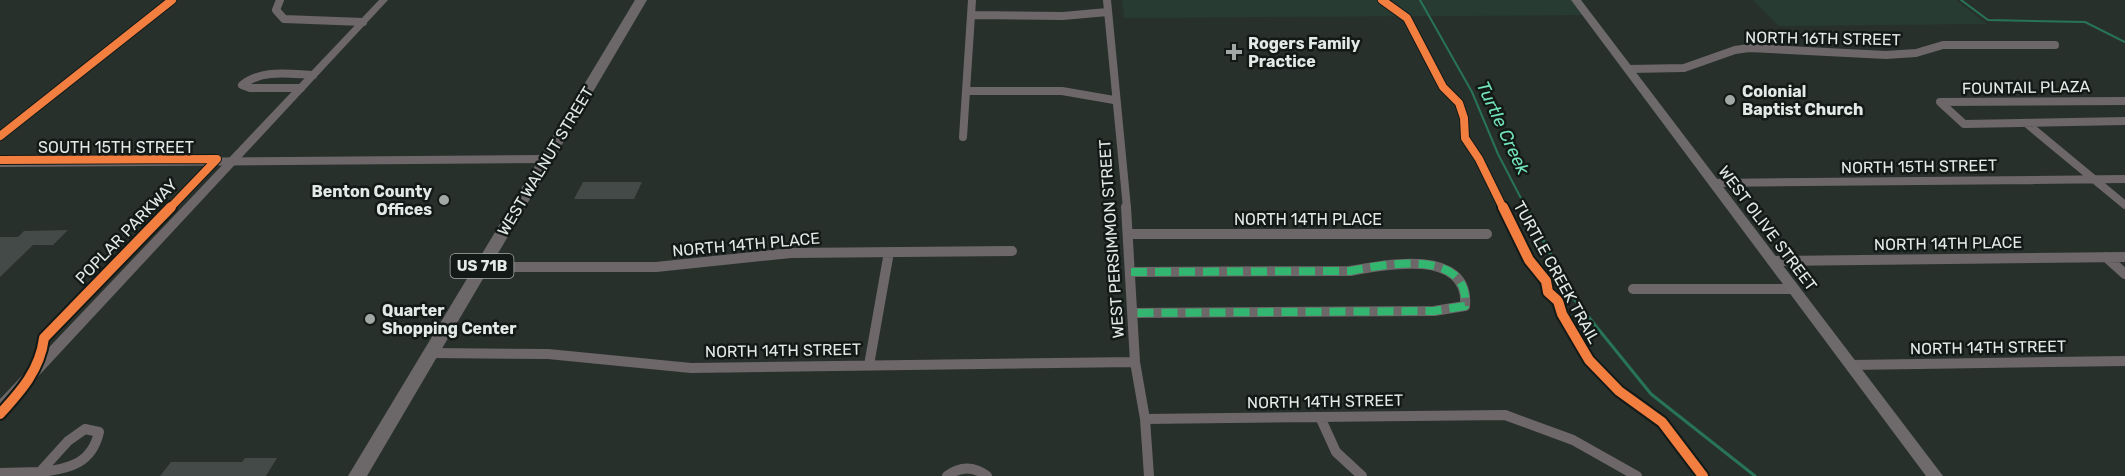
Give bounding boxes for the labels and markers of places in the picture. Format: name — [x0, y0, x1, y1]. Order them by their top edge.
place label: Rogers Family Practice — [1248, 34, 1361, 71]
marker: Rogers Family Practice — [1225, 43, 1243, 61]
place label: Colonial Baptist Church — [1742, 82, 1863, 119]
marker: Colonial Baptist Church — [1723, 93, 1737, 107]
place label: Benton County Offices — [312, 182, 432, 219]
marker: Benton County Offices — [437, 193, 451, 207]
place label: Quarter Shopping Center — [382, 301, 517, 338]
marker: Quarter Shopping Center — [363, 312, 377, 326]

